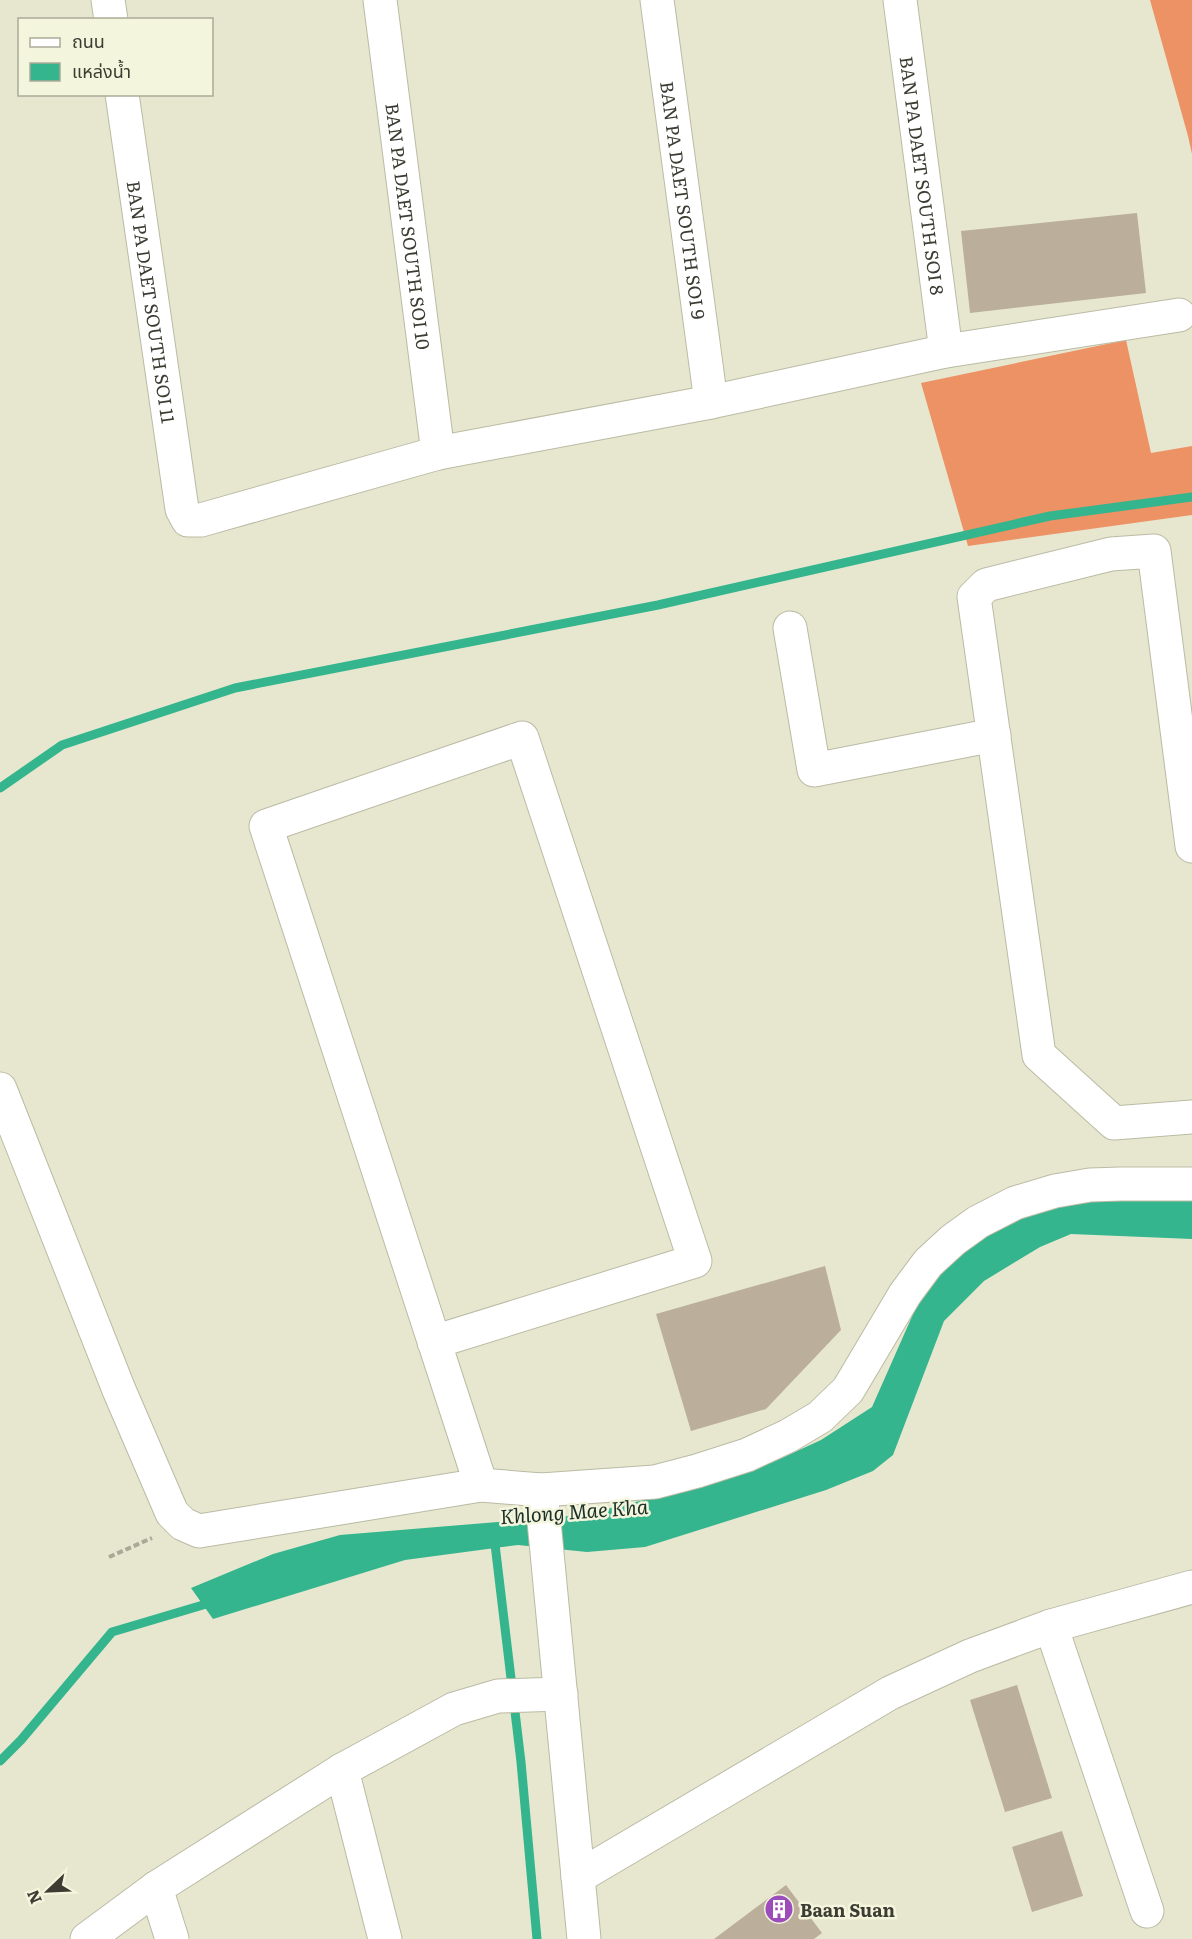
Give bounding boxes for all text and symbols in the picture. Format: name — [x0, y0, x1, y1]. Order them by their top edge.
legend — [18, 18, 213, 96]
text: ถนน — [72, 27, 105, 54]
street label: BAN PA DAET SOUTH SOI 8 — [894, 55, 952, 297]
text: แหล่งน้ำ — [72, 57, 131, 84]
street label: BAN PA DAET SOUTH SOI 9 — [655, 79, 713, 321]
street label: BAN PA DAET SOUTH SOI 10 — [380, 101, 438, 351]
street label: BAN PA DAET SOUTH SOI 11 — [121, 179, 183, 425]
water label: Khlong Mae Kha — [499, 1490, 650, 1530]
north arrow — [18, 1861, 78, 1921]
text: N — [20, 1886, 47, 1908]
building icon: Baan Suan — [763, 1893, 795, 1925]
place label: Baan Suan — [800, 1896, 895, 1923]

